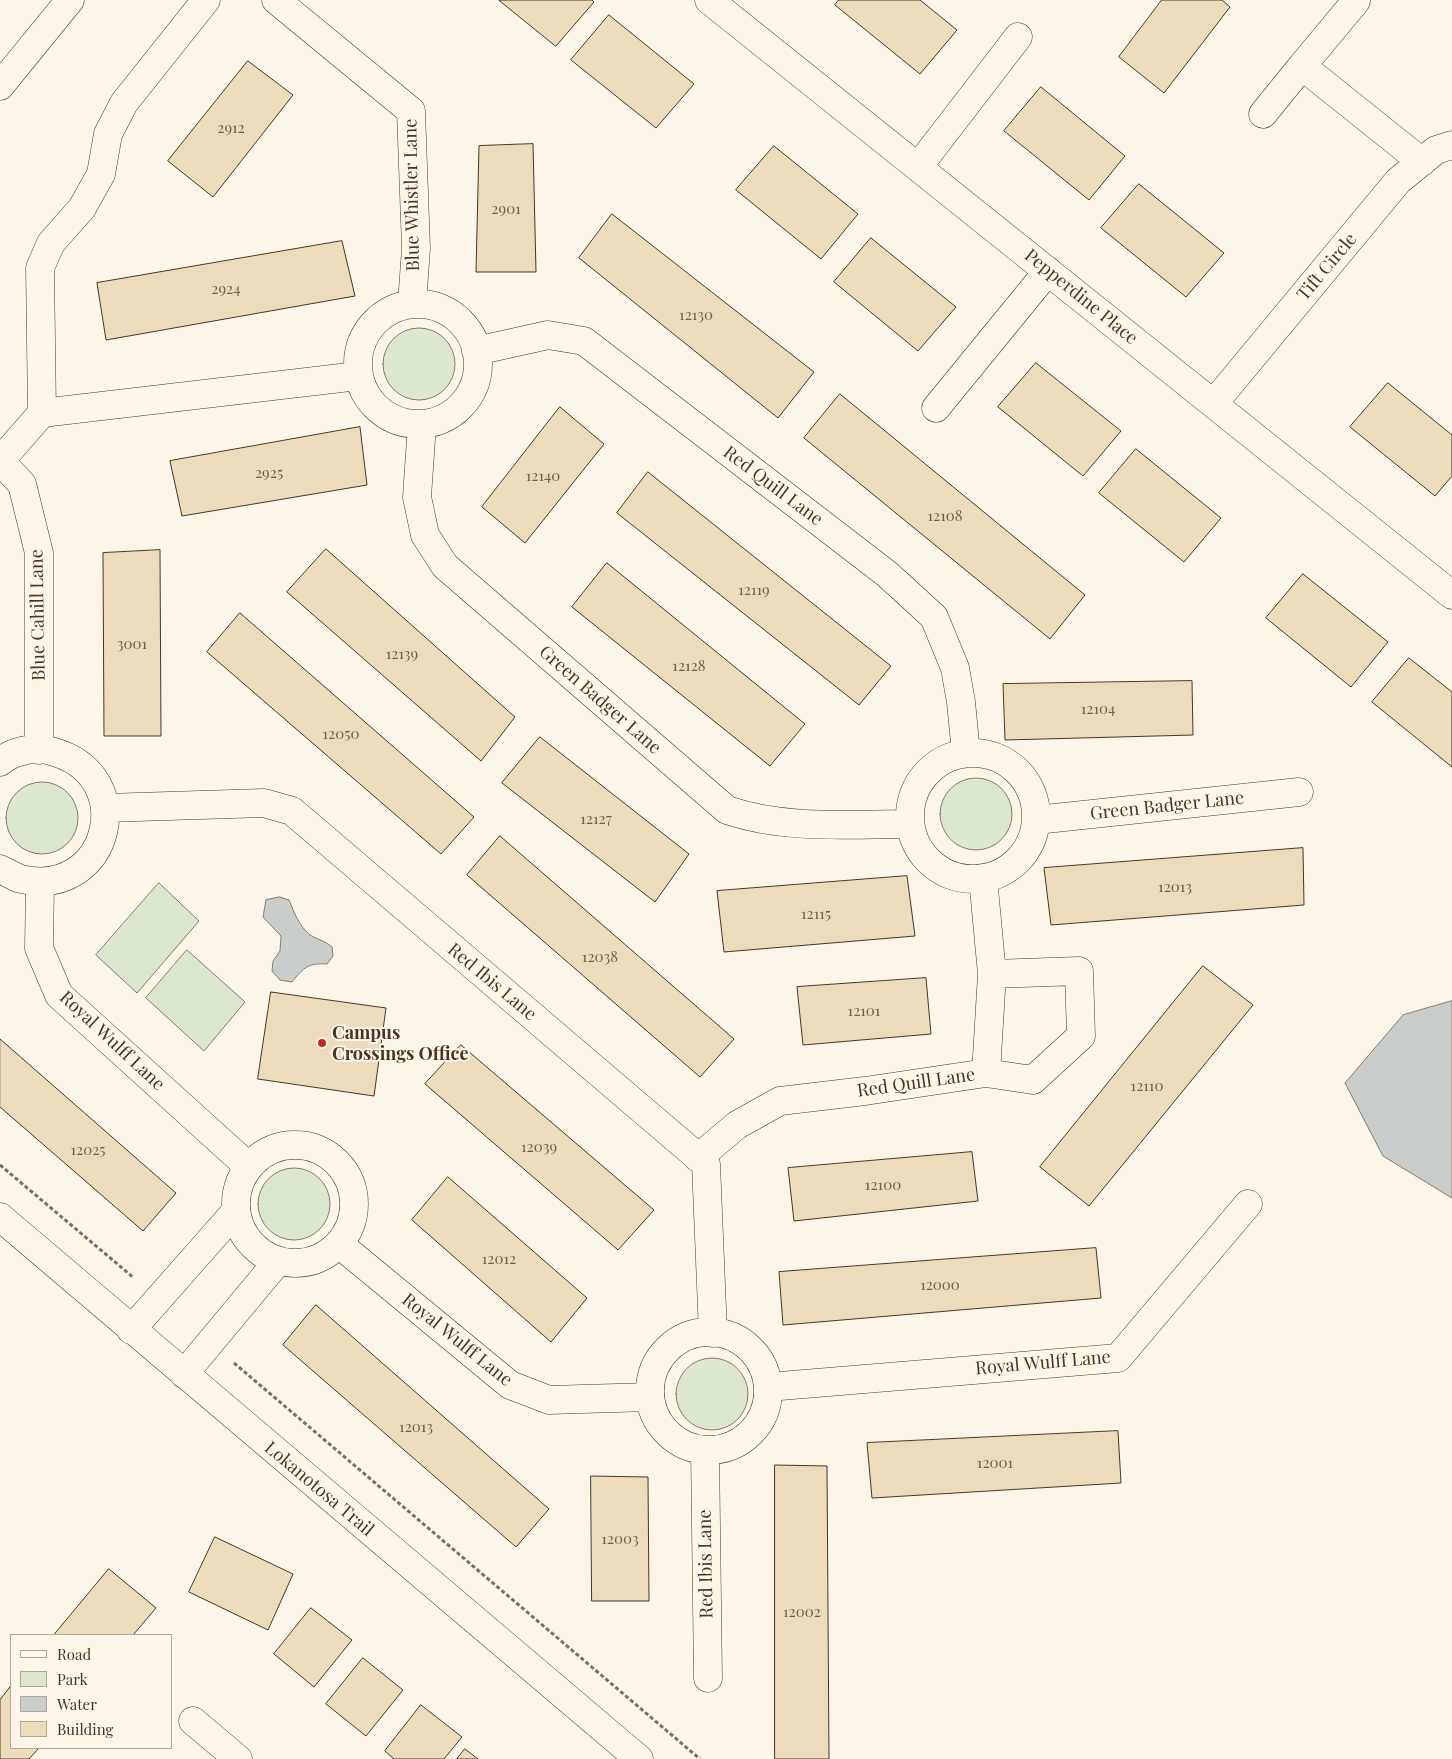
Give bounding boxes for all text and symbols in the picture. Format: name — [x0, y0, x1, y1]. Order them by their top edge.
street label: Blue Whistler Lane — [400, 118, 424, 272]
house number: 2912 — [217, 119, 245, 137]
house number: 2901 — [491, 200, 521, 218]
street label: Tift Circle — [1293, 229, 1361, 305]
street label: Pepperdine Place — [1020, 245, 1142, 349]
house number: 2924 — [211, 280, 241, 298]
house number: 12130 — [679, 306, 713, 324]
street label: Red Quill Lane — [719, 442, 827, 530]
house number: 2925 — [255, 464, 283, 482]
house number: 12140 — [526, 467, 560, 485]
house number: 12108 — [927, 507, 963, 525]
street label: Blue Cahill Lane — [26, 549, 50, 681]
house number: 12119 — [738, 581, 770, 599]
house number: 3001 — [117, 635, 147, 653]
street label: Green Badger Lane — [535, 641, 665, 759]
house number: 12139 — [386, 645, 418, 663]
house number: 12128 — [672, 657, 706, 675]
house number: 12104 — [1081, 700, 1115, 718]
house number: 12050 — [323, 725, 359, 743]
street label: Green Badger Lane — [1089, 787, 1245, 825]
house number: 12127 — [580, 810, 612, 828]
house number: 12013 — [1158, 878, 1192, 896]
house number: 12115 — [801, 905, 831, 923]
street label: Red Ibis Lane — [443, 939, 541, 1025]
house number: 12038 — [582, 948, 618, 966]
street label: Royal Wulff Lane — [55, 987, 169, 1095]
house number: 12101 — [848, 1002, 880, 1020]
place label: Campus Crossings Office — [332, 1022, 469, 1064]
marker: Campus Crossings Office — [316, 1037, 328, 1049]
street label: Red Quill Lane — [856, 1064, 976, 1102]
house number: 12110 — [1131, 1077, 1163, 1095]
house number: 12039 — [521, 1138, 557, 1156]
house number: 12025 — [70, 1141, 106, 1159]
house number: 12100 — [865, 1176, 901, 1194]
house number: 12012 — [482, 1250, 516, 1268]
house number: 12000 — [920, 1276, 960, 1294]
street label: Royal Wulff Lane — [397, 1289, 517, 1391]
street label: Royal Wulff Lane — [974, 1346, 1112, 1380]
house number: 12013 — [399, 1418, 433, 1436]
street label: Lokanotosa Trail — [260, 1437, 378, 1541]
house number: 12001 — [977, 1454, 1013, 1472]
street label: Red Ibis Lane — [694, 1509, 718, 1619]
house number: 12003 — [601, 1530, 639, 1548]
house number: 12002 — [783, 1603, 821, 1621]
legend — [10, 1634, 172, 1749]
text: Road — [57, 1644, 91, 1664]
text: Park — [57, 1669, 88, 1689]
text: Water — [57, 1694, 97, 1714]
text: Building — [57, 1719, 113, 1739]

